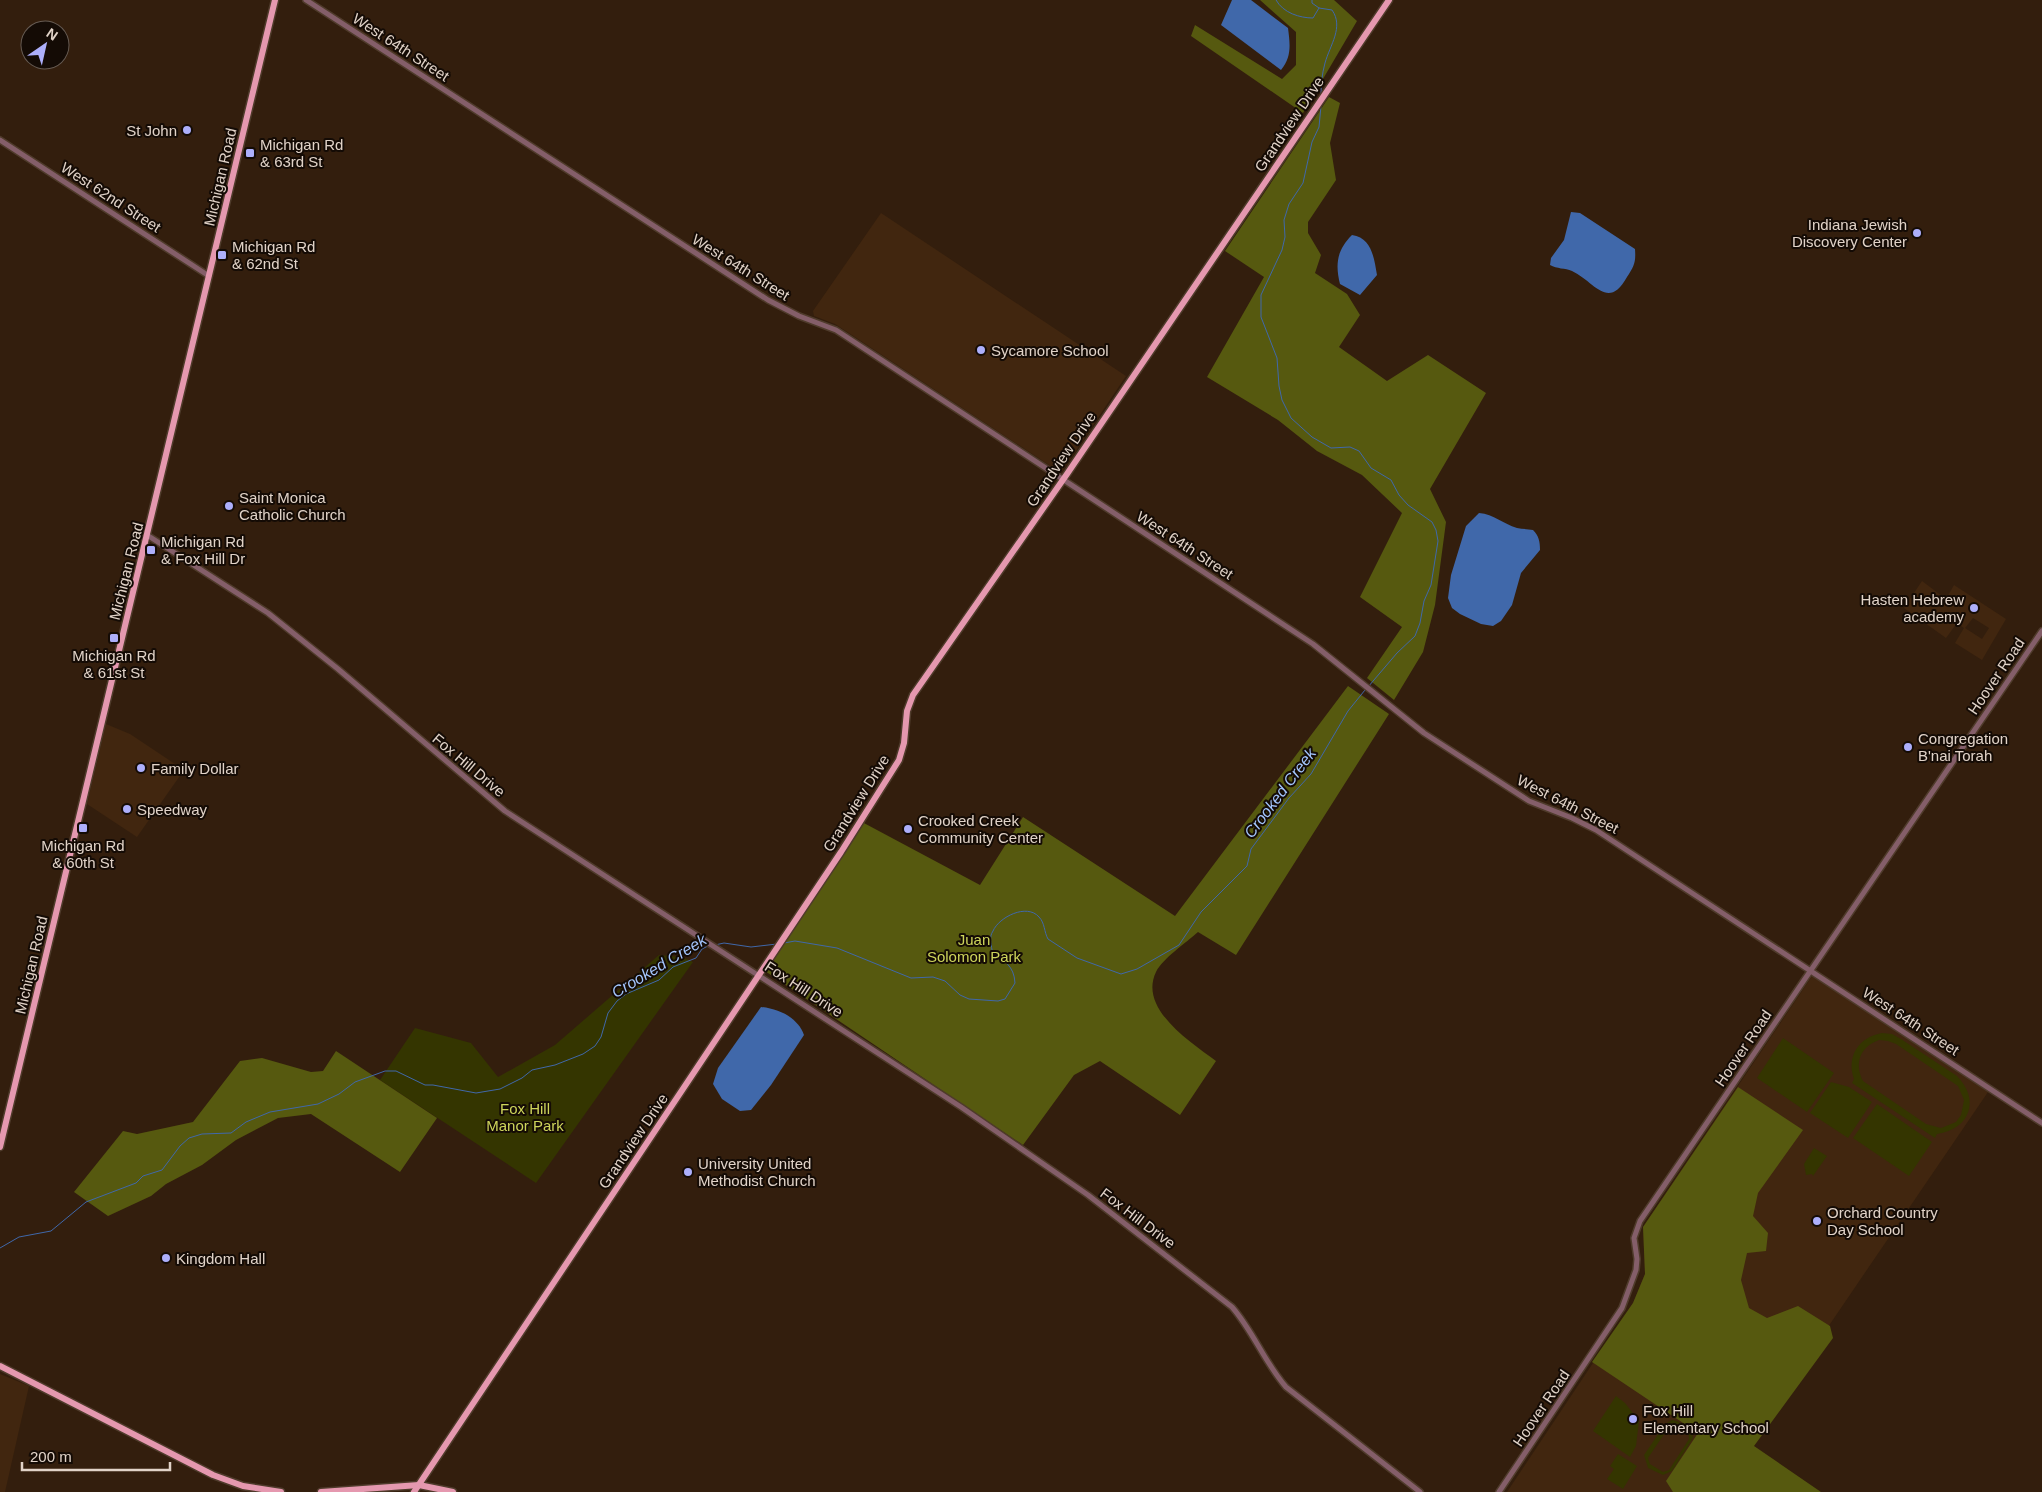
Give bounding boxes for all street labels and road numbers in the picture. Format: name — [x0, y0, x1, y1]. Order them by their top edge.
street label: West 64th Street — [350, 10, 453, 85]
street label: Grandview Drive — [1251, 73, 1327, 175]
street label: Michigan Road — [200, 126, 240, 228]
street label: West 62nd Street — [58, 158, 165, 236]
street label: West 64th Street — [689, 230, 793, 304]
street label: Grandview Drive — [1023, 408, 1099, 510]
street label: West 64th Street — [1134, 508, 1237, 583]
street label: Michigan Road — [106, 520, 146, 622]
street label: Hoover Road — [1964, 635, 2028, 717]
street label: Fox Hill Drive — [429, 730, 509, 800]
street label: Grandview Drive — [819, 751, 893, 855]
street label: West 64th Street — [1514, 771, 1622, 837]
street label: Michigan Road — [11, 914, 51, 1016]
street label: Fox Hill Drive — [762, 958, 846, 1020]
street label: West 64th Street — [1860, 984, 1963, 1059]
street label: Hoover Road — [1711, 1007, 1775, 1089]
street label: Grandview Drive — [595, 1090, 671, 1192]
street label: Fox Hill Drive — [1097, 1184, 1179, 1252]
street label: Hoover Road — [1509, 1367, 1573, 1449]

